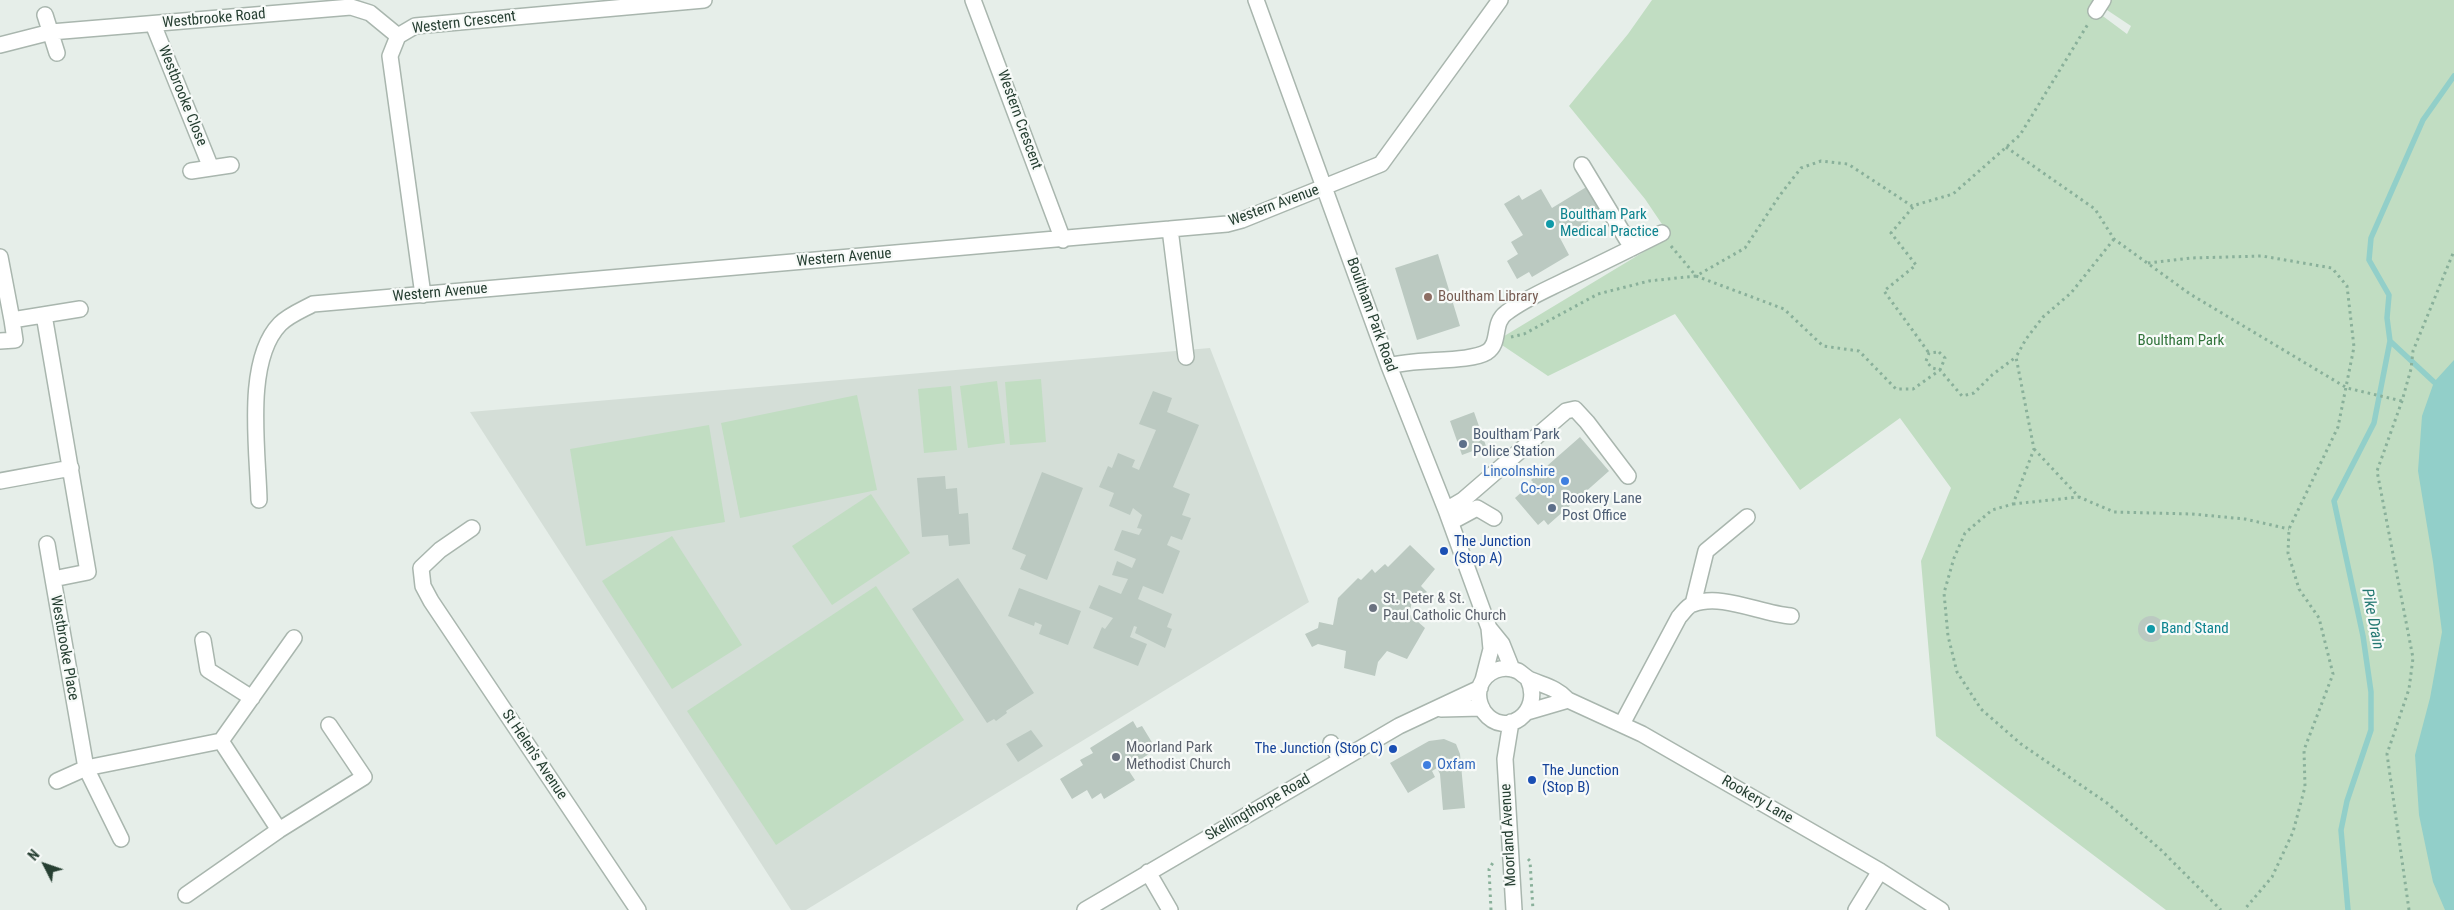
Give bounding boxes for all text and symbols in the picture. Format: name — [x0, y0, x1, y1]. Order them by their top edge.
street label: Westbrooke Road — [162, 6, 266, 32]
street label: Western Crescent — [411, 8, 517, 38]
street label: Westbrooke Close — [154, 43, 210, 149]
street label: Western Crescent — [993, 68, 1045, 172]
street label: Western Avenue — [1226, 181, 1322, 231]
place label: Boultham Park Medical Practice — [1560, 206, 1659, 241]
marker: Boultham Park Medical Practice — [1544, 218, 1556, 230]
street label: Western Avenue — [796, 245, 892, 271]
street label: Boultham Park Road — [1342, 255, 1400, 375]
street label: Western Avenue — [392, 280, 488, 306]
place label: Boultham Library — [1438, 288, 1538, 306]
marker: Boultham Library — [1422, 291, 1434, 303]
park label: Boultham Park — [2138, 332, 2224, 350]
place label: Boultham Park Police Station — [1473, 426, 1560, 461]
marker: Boultham Park Police Station — [1457, 438, 1469, 450]
place label: Lincolnshire Co-op — [1483, 463, 1555, 498]
marker: Lincolnshire Co-op — [1559, 475, 1571, 487]
place label: Rookery Lane Post Office — [1562, 490, 1642, 525]
marker: Rookery Lane Post Office — [1546, 502, 1558, 514]
place label: The Junction (Stop A) — [1454, 533, 1531, 568]
marker: The Junction (Stop A) — [1438, 545, 1450, 557]
water label: Pike Drain — [2357, 587, 2387, 651]
place label: St. Peter & St. Paul Catholic Church — [1383, 590, 1506, 625]
street label: Westbrooke Place — [46, 594, 82, 702]
marker: St. Peter & St. Paul Catholic Church — [1367, 602, 1379, 614]
place label: Band Stand — [2161, 620, 2229, 638]
marker: Band Stand — [2145, 623, 2157, 635]
street label: St Helen's Avenue — [497, 707, 571, 803]
place label: Moorland Park Methodist Church — [1126, 739, 1231, 774]
place label: The Junction (Stop C) — [1254, 740, 1383, 758]
marker: The Junction (Stop C) — [1387, 743, 1399, 755]
marker: Moorland Park Methodist Church — [1110, 751, 1122, 763]
place label: Oxfam — [1437, 756, 1476, 774]
marker: Oxfam — [1421, 759, 1433, 771]
place label: The Junction (Stop B) — [1542, 762, 1619, 797]
street label: Skellingthorpe Road — [1202, 771, 1314, 845]
street label: Rookery Lane — [1718, 772, 1796, 828]
marker: The Junction (Stop B) — [1526, 774, 1538, 786]
street label: Moorland Avenue — [1497, 783, 1521, 887]
north arrow — [20, 840, 70, 890]
text: N — [25, 847, 43, 864]

